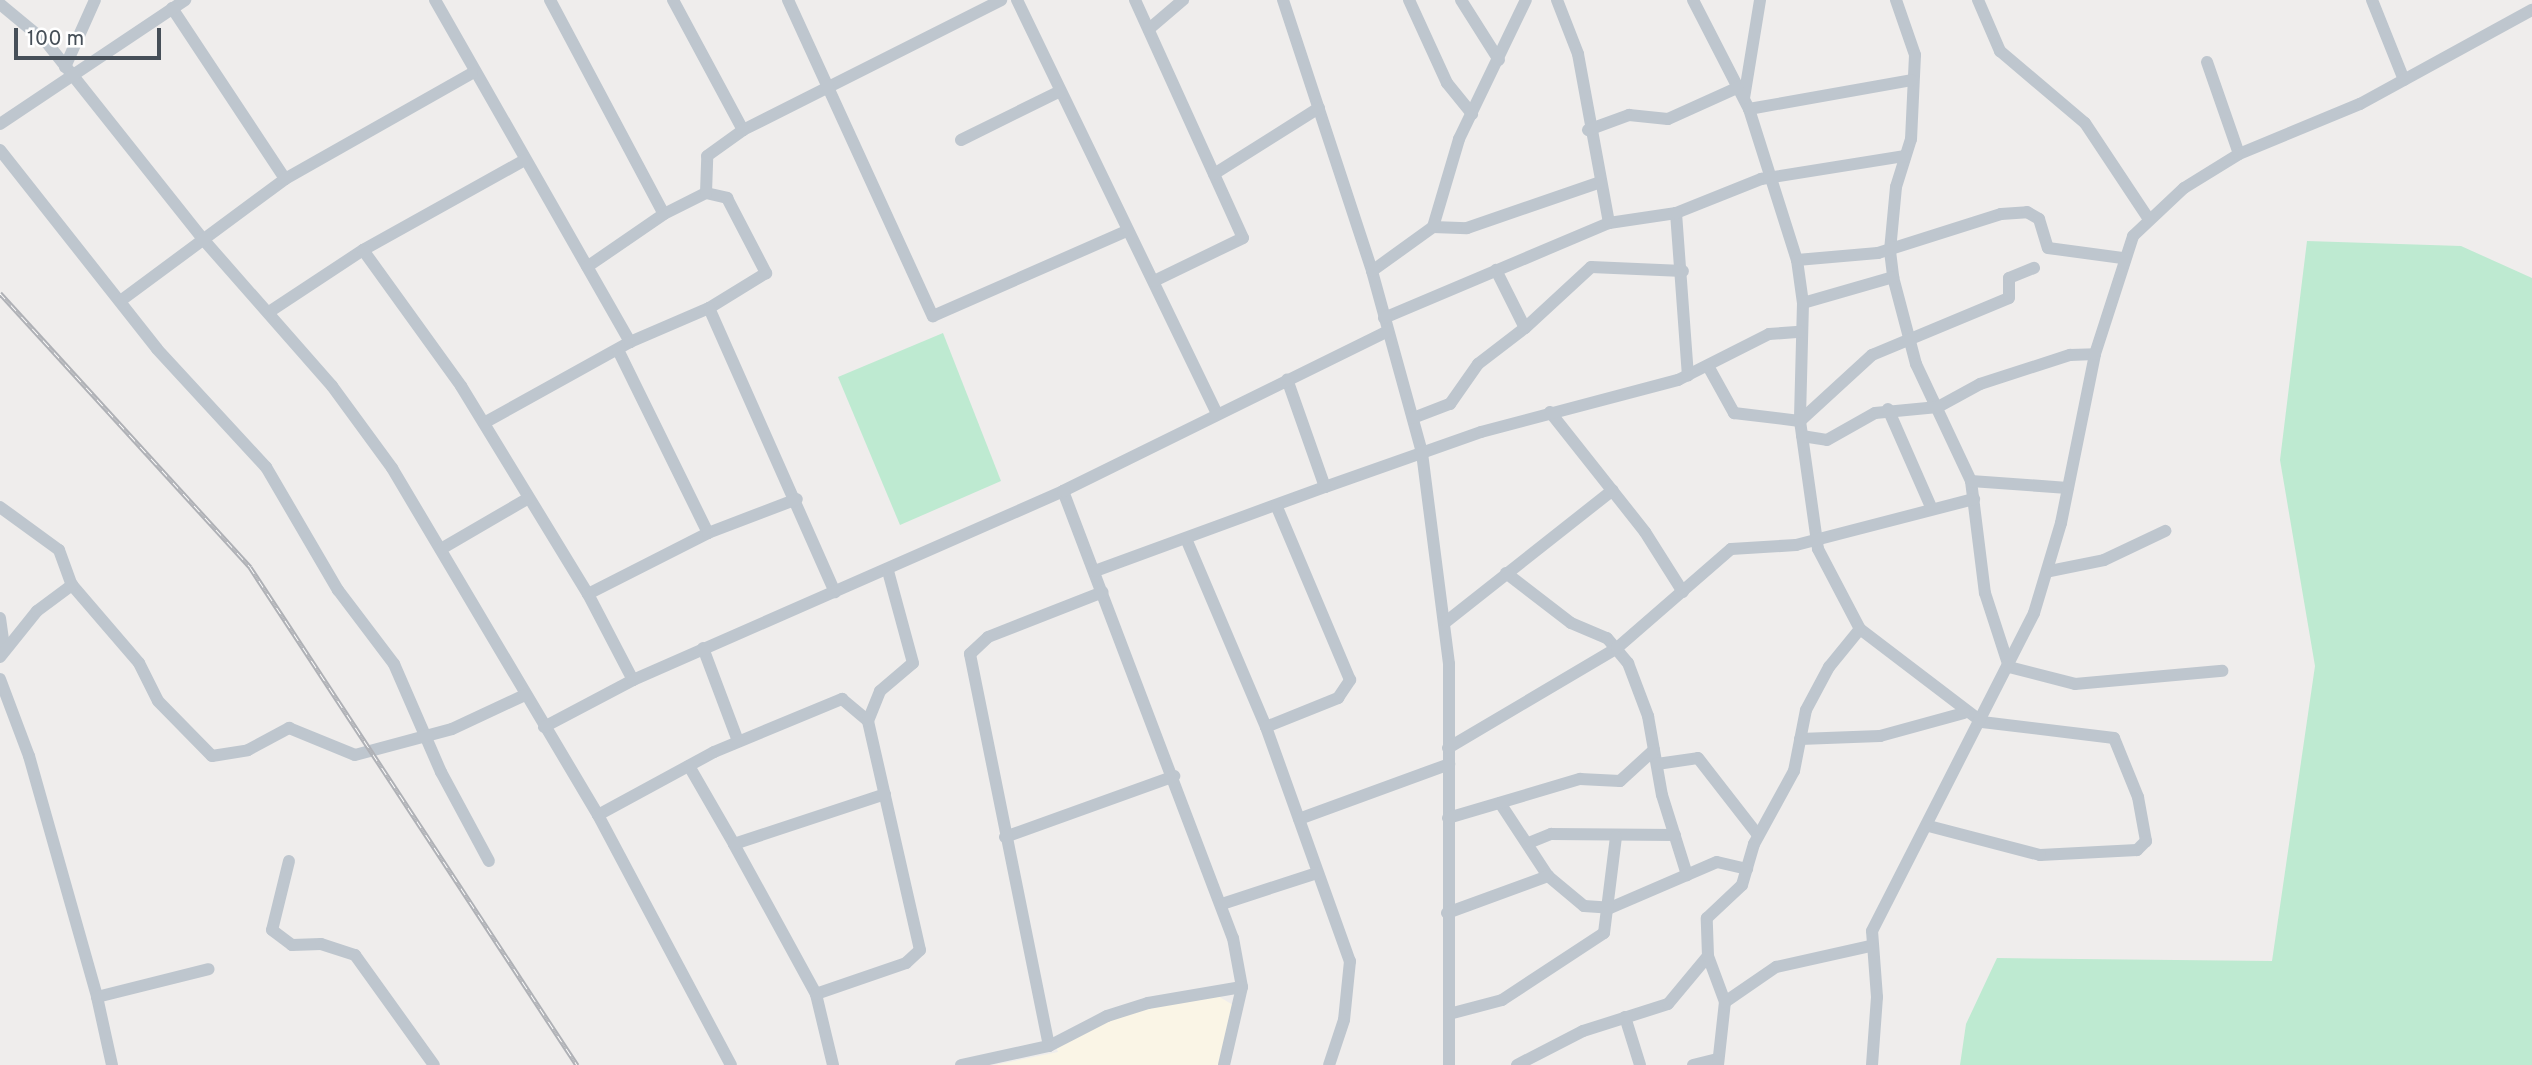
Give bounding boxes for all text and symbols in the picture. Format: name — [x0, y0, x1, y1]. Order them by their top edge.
scale bar — [18, 14, 164, 58]
text: 100 m — [27, 26, 84, 53]

